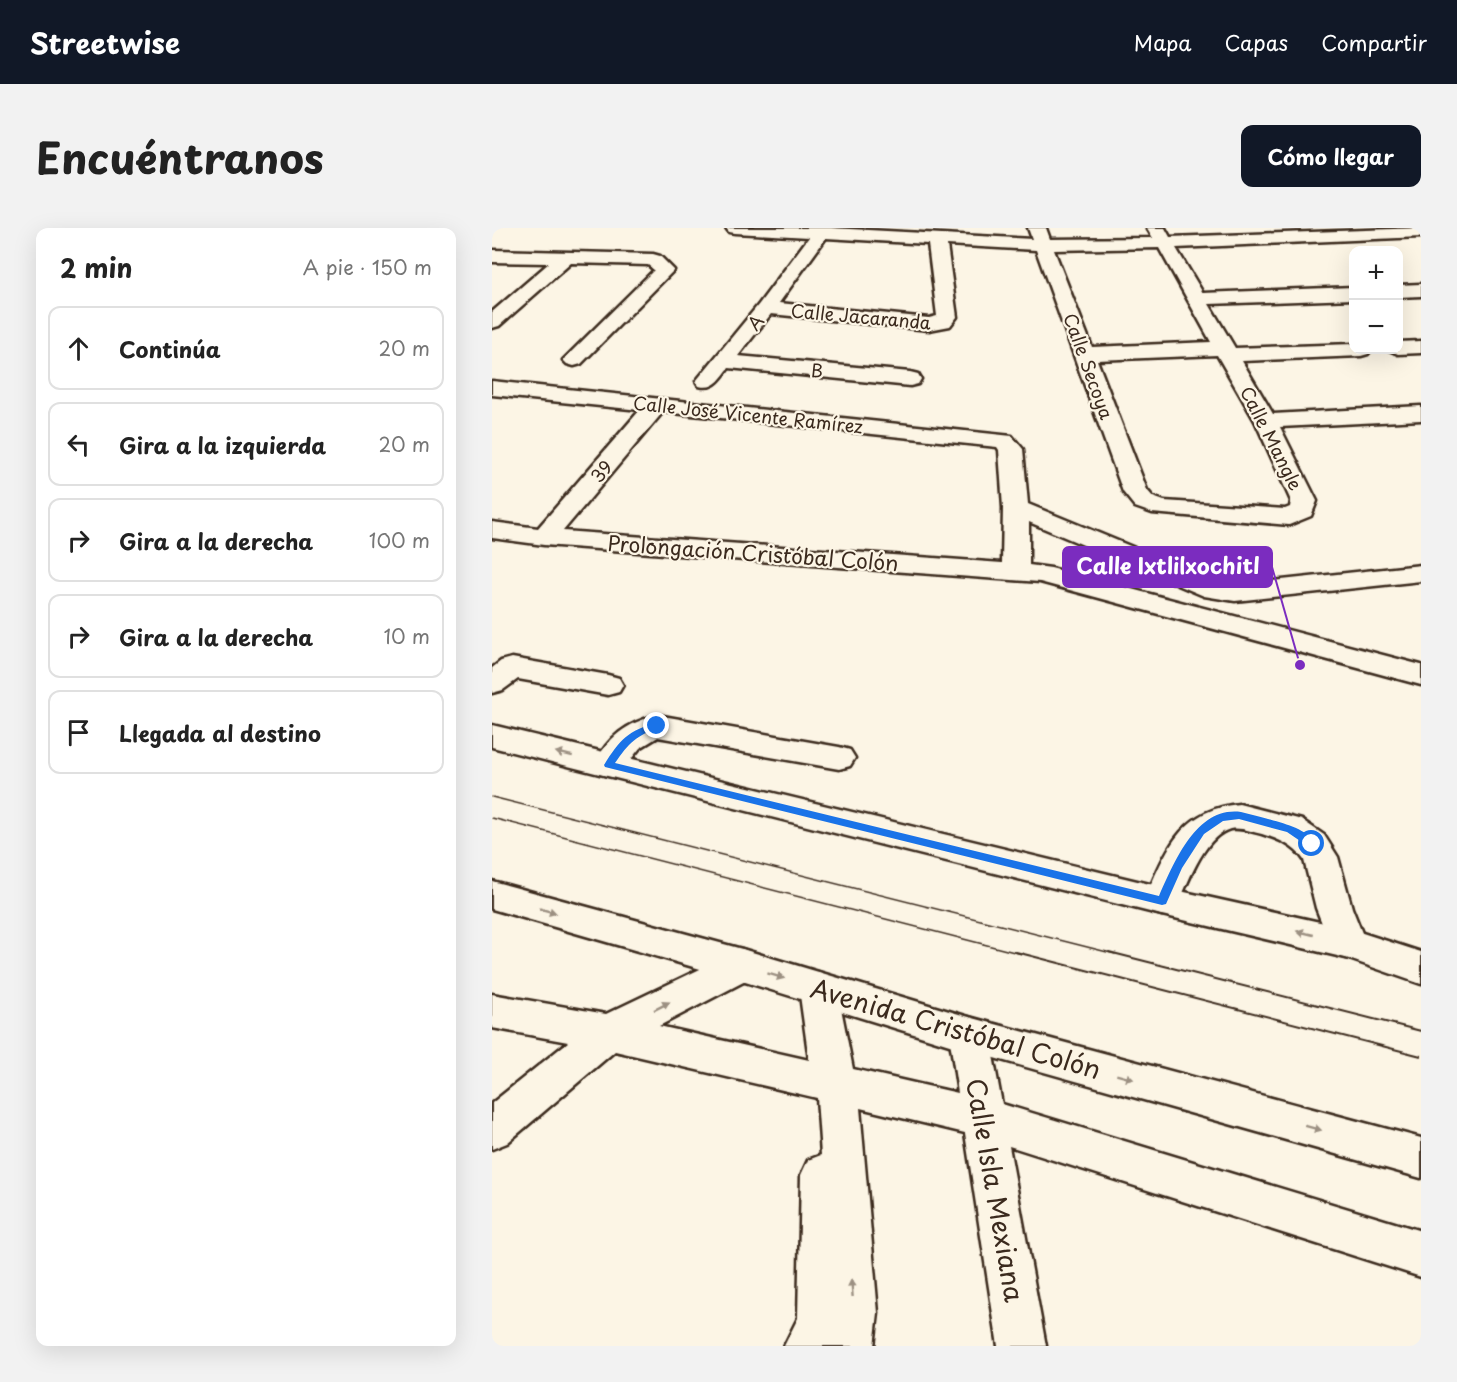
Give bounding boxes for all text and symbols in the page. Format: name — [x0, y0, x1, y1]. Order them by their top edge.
text: Streetwise — [30, 21, 180, 64]
text: Mapa — [1134, 26, 1192, 58]
text: Capas — [1225, 26, 1288, 58]
text: Compartir — [1321, 26, 1427, 58]
text: Encuéntranos — [36, 125, 324, 188]
button: Cómo llegar — [1241, 125, 1421, 187]
map controls — [1349, 246, 1403, 354]
button: + — [1349, 246, 1403, 300]
text: 2 min — [60, 248, 133, 287]
text: A pie · 150 m — [303, 252, 432, 282]
street label: Calle Jacaranda — [790, 296, 932, 336]
button: − — [1349, 300, 1403, 354]
street label: A — [740, 308, 770, 336]
street label: Calle Secoya — [1057, 309, 1121, 424]
icon: ahead — [62, 332, 95, 365]
text: Continúa — [119, 332, 221, 365]
text: 20 m — [378, 333, 430, 363]
street label: B — [810, 356, 824, 384]
street label: Calle Mangle — [1234, 381, 1310, 495]
street label: Calle José Vicente Ramírez — [632, 389, 865, 440]
icon: left — [62, 428, 95, 461]
text: Gira a la izquierda — [119, 428, 326, 461]
text: 20 m — [378, 429, 430, 459]
street label: 39 — [584, 454, 618, 488]
icon: right — [62, 524, 95, 557]
text: Gira a la derecha — [119, 524, 313, 557]
text: 100 m — [369, 525, 430, 555]
street label: Prolongación Cristóbal Colón — [606, 526, 900, 578]
callout: Calle Ixtlilxochitl — [1063, 547, 1272, 587]
text: Calle Ixtlilxochitl — [1076, 548, 1260, 581]
icon: right — [62, 620, 95, 653]
text: Gira a la derecha — [119, 620, 313, 653]
text: 10 m — [383, 621, 430, 651]
route end — [643, 712, 669, 738]
icon: arrive — [62, 716, 95, 749]
text: Llegada al destino — [119, 716, 321, 749]
one-way arrow — [555, 748, 573, 758]
route start — [1298, 830, 1324, 856]
one-way arrow — [539, 907, 557, 916]
one-way arrow — [1295, 928, 1314, 938]
street label: Avenida Cristóbal Colón — [806, 968, 1106, 1088]
one-way arrow — [767, 972, 785, 981]
one-way arrow — [653, 1001, 670, 1011]
one-way arrow — [1116, 1072, 1134, 1082]
street label: Calle Isla Mexiana — [957, 1075, 1035, 1306]
one-way arrow — [1304, 1124, 1322, 1133]
one-way arrow — [847, 1278, 857, 1297]

